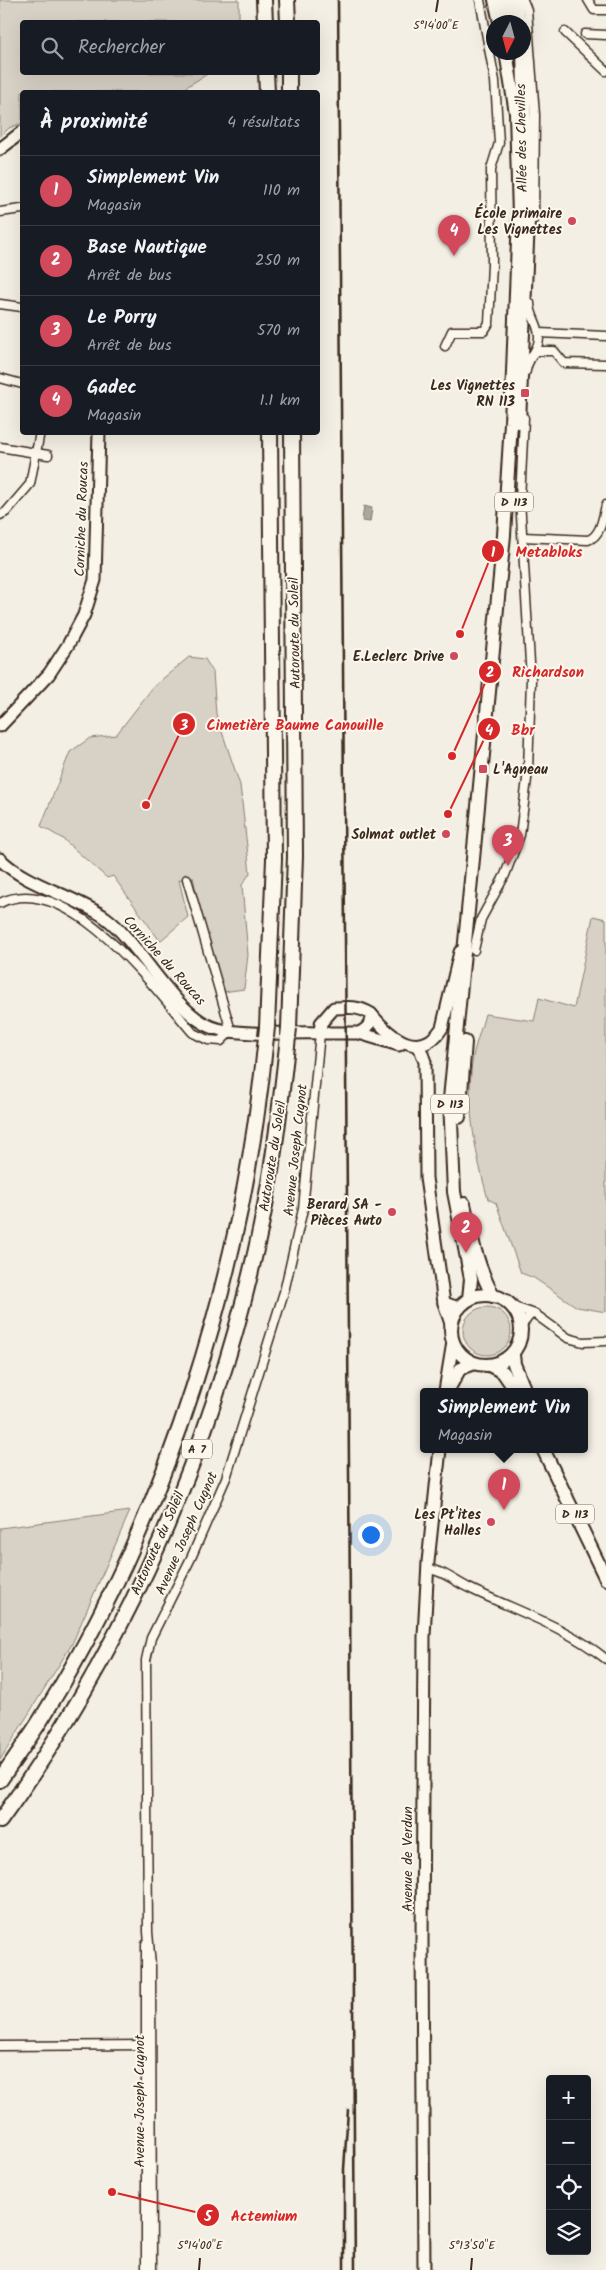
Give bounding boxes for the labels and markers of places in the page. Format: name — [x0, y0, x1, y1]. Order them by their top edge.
place label: École primaire Les Vignettes — [475, 203, 562, 241]
pin: 4 — [438, 215, 470, 256]
marker: École primaire Les Vignettes — [566, 215, 578, 227]
place label: Les Vignettes RN 113 — [430, 375, 515, 413]
marker: Les Vignettes RN 113 — [519, 387, 531, 399]
callout: Metabloks — [481, 536, 593, 566]
place label: E.Leclerc Drive — [353, 646, 444, 668]
marker: E.Leclerc Drive — [448, 650, 460, 662]
callout: Richardson — [477, 657, 594, 687]
callout: Cimetière Baume Canouille — [172, 709, 394, 739]
callout: Bbr — [476, 714, 545, 744]
place label: L'Agneau — [493, 759, 548, 781]
marker: L'Agneau — [477, 763, 489, 775]
place label: Solmat outlet — [351, 824, 437, 846]
pin: 3 — [492, 825, 524, 866]
marker: Solmat outlet — [440, 828, 452, 840]
place label: Berard SA - Pièces Auto — [307, 1194, 383, 1232]
marker: Berard SA - Pièces Auto — [386, 1206, 398, 1218]
pin: 2 — [450, 1212, 482, 1253]
pin: 1 — [488, 1469, 520, 1510]
place label: Les Pt'ites Halles — [414, 1504, 481, 1542]
marker: Les Pt'ites Halles — [485, 1516, 497, 1528]
callout: Actemium — [195, 2200, 307, 2230]

